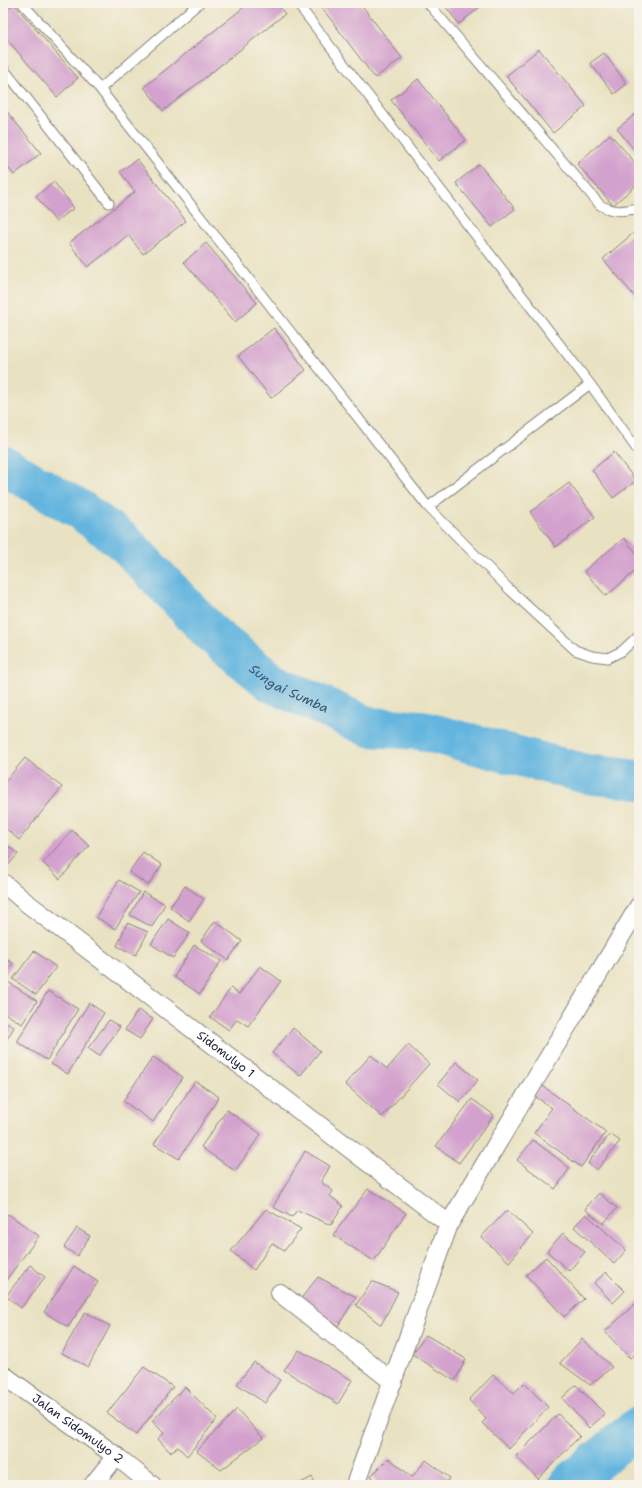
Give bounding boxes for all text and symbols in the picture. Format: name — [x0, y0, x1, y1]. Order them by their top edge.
water label: Sungai Sumba — [246, 660, 332, 716]
street label: Sidomulyo 1 — [194, 1027, 258, 1081]
street label: Jalan Sidomulyo 2 — [29, 1390, 127, 1467]

